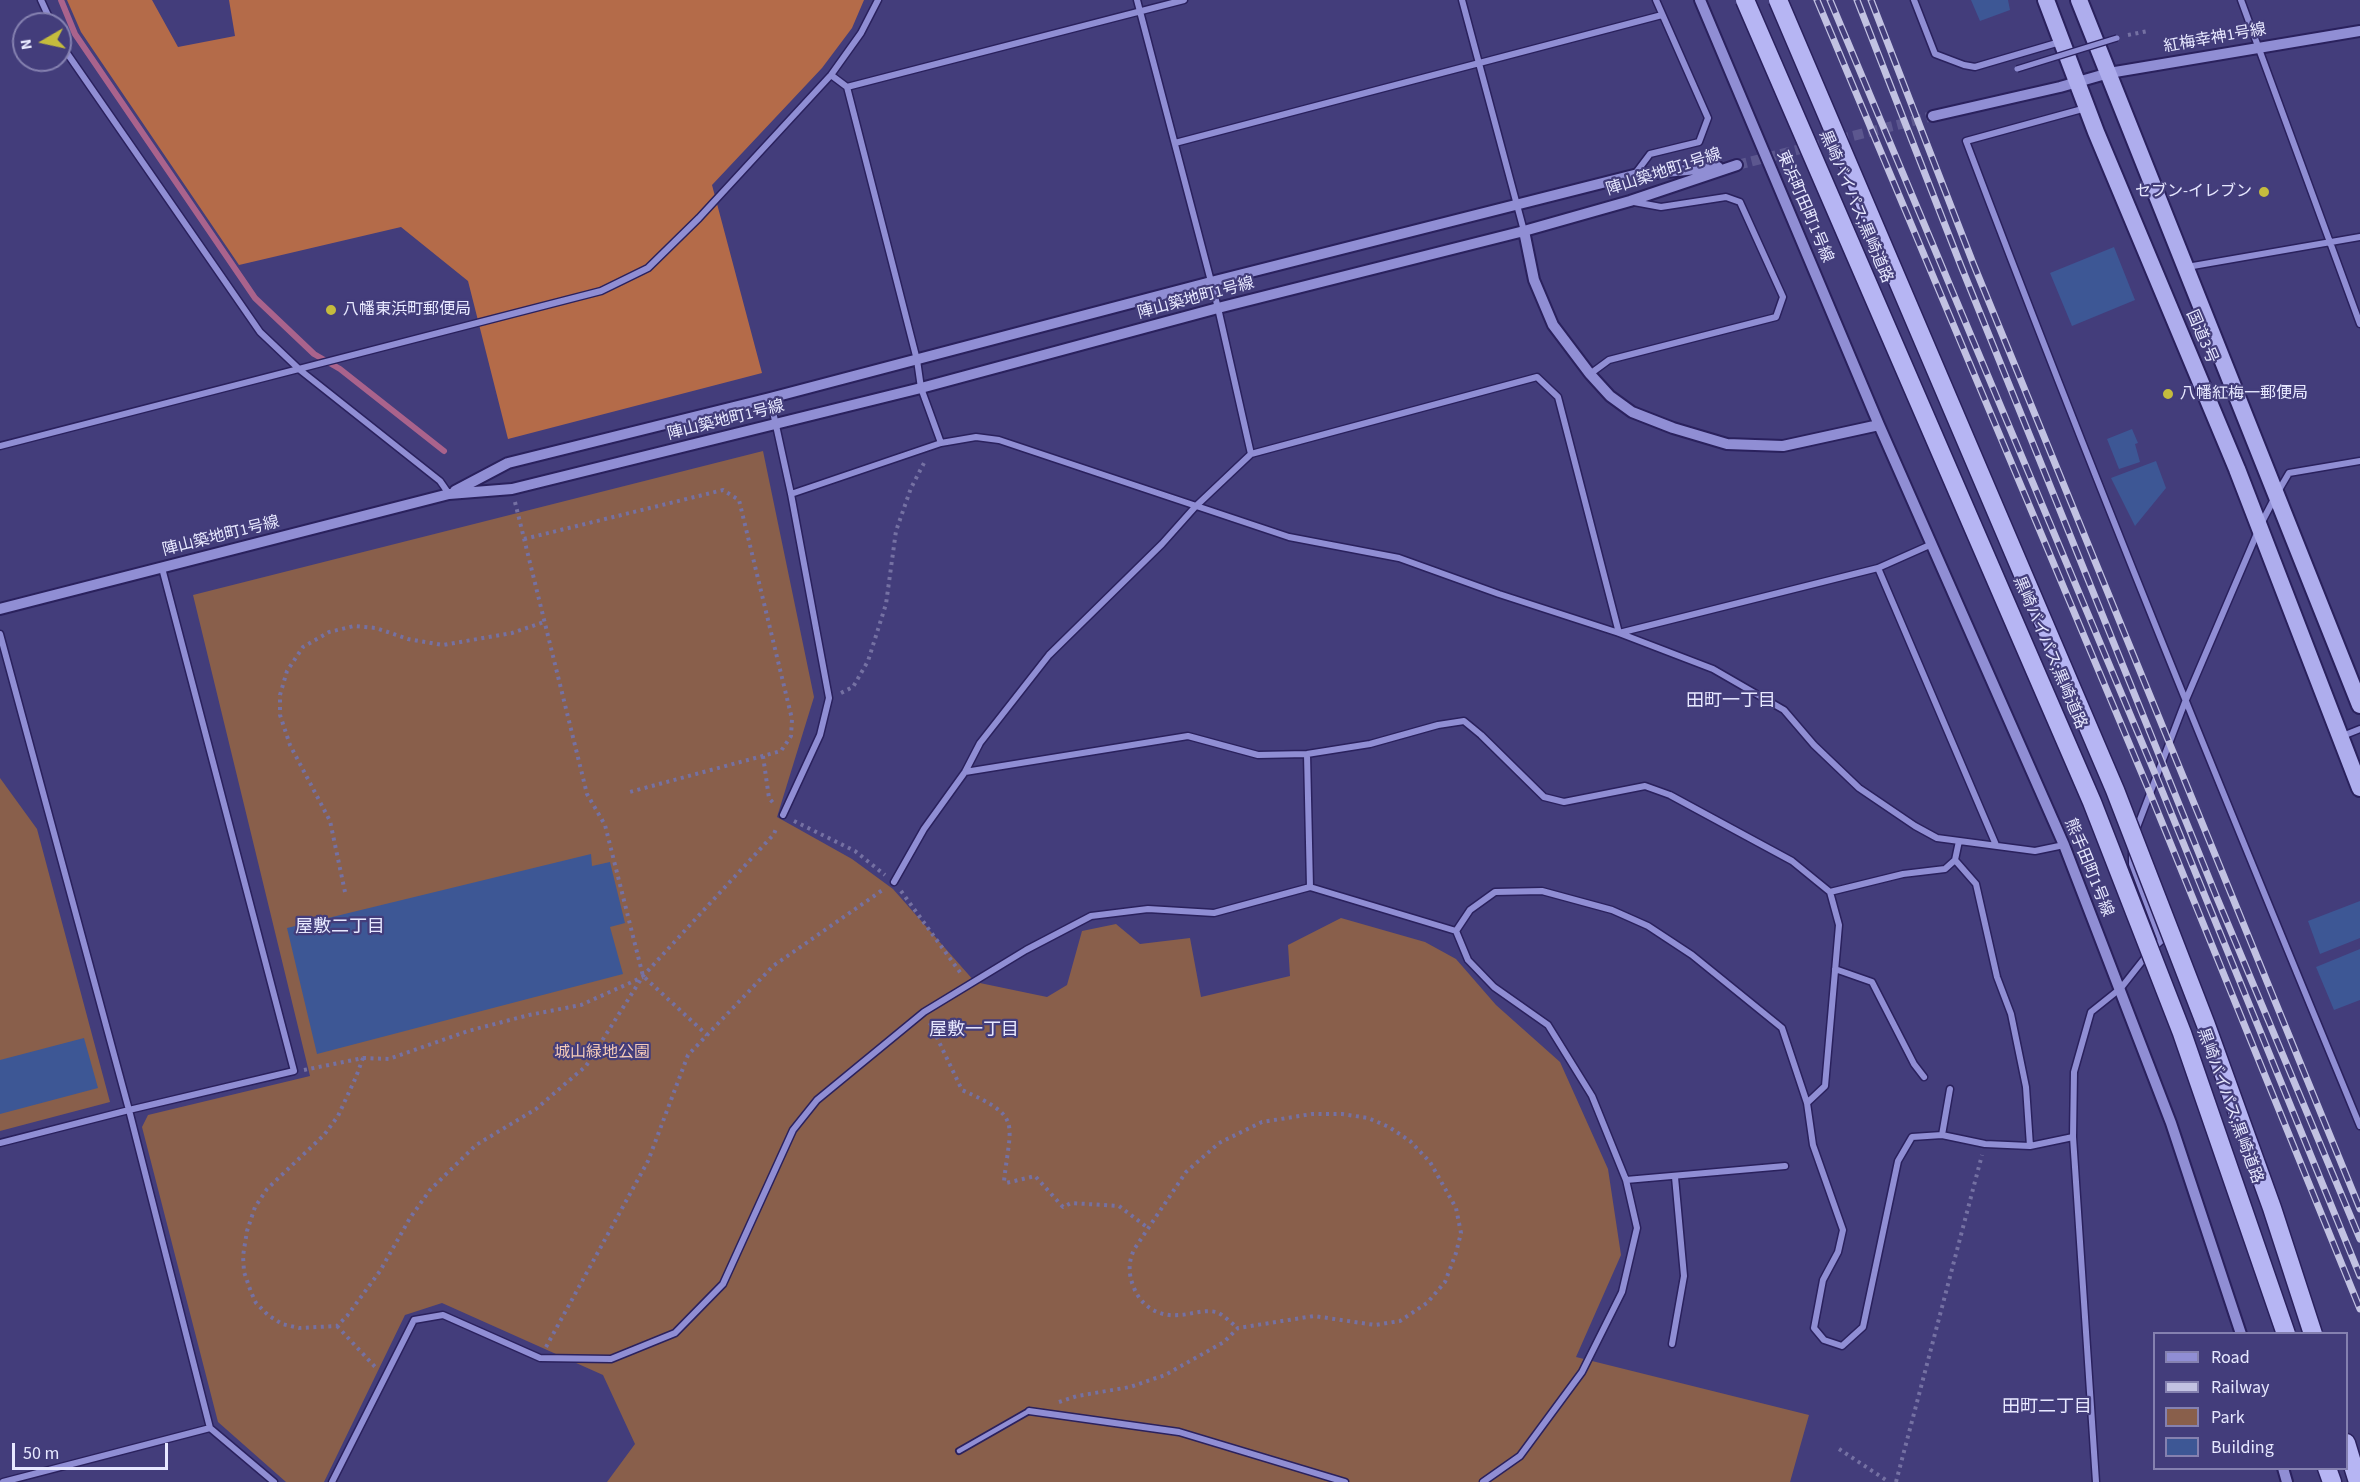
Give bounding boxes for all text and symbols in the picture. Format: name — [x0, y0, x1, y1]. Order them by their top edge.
north arrow — [12, 12, 72, 72]
street label: 紅梅幸神1号線 — [2162, 21, 2268, 57]
text: N — [15, 38, 38, 51]
street label: 黒崎バイパス;黒崎道路 — [1814, 128, 1896, 286]
street label: 陣山築地町1号線 — [1604, 145, 1724, 201]
street label: 東浜町田町1号線 — [1772, 148, 1836, 266]
place label: セブン-イレブン — [2135, 182, 2252, 202]
marker: セブン-イレブン — [2257, 185, 2271, 199]
street label: 陣山築地町1号線 — [1136, 274, 1256, 324]
place label: 八幡東浜町郵便局 — [343, 300, 471, 320]
marker: 八幡東浜町郵便局 — [324, 303, 338, 317]
street label: 国道3号 — [2181, 307, 2221, 367]
place label: 八幡紅梅一郵便局 — [2180, 384, 2308, 404]
marker: 八幡紅梅一郵便局 — [2161, 387, 2175, 401]
street label: 陣山築地町1号線 — [665, 397, 787, 445]
street label: 陣山築地町1号線 — [160, 513, 282, 561]
street label: 黒崎バイパス;黒崎道路 — [2008, 574, 2090, 732]
district label: 田町一丁目 — [1686, 691, 1776, 713]
street label: 熊手田町1号線 — [2060, 816, 2116, 920]
district label: 屋敷二丁目 — [295, 917, 385, 939]
district label: 屋敷一丁目 — [929, 1020, 1019, 1042]
street label: 黒崎バイパス;黒崎道路 — [2192, 1026, 2266, 1186]
park label: 城山緑地公園 — [554, 1043, 650, 1063]
legend — [2153, 1332, 2348, 1470]
text: Road — [2211, 1345, 2250, 1370]
text: Railway — [2211, 1375, 2270, 1400]
district label: 田町二丁目 — [2002, 1397, 2092, 1419]
text: Park — [2211, 1405, 2245, 1430]
scale bar — [15, 1431, 171, 1469]
text: Building — [2211, 1435, 2274, 1460]
text: 50 m — [23, 1441, 59, 1466]

